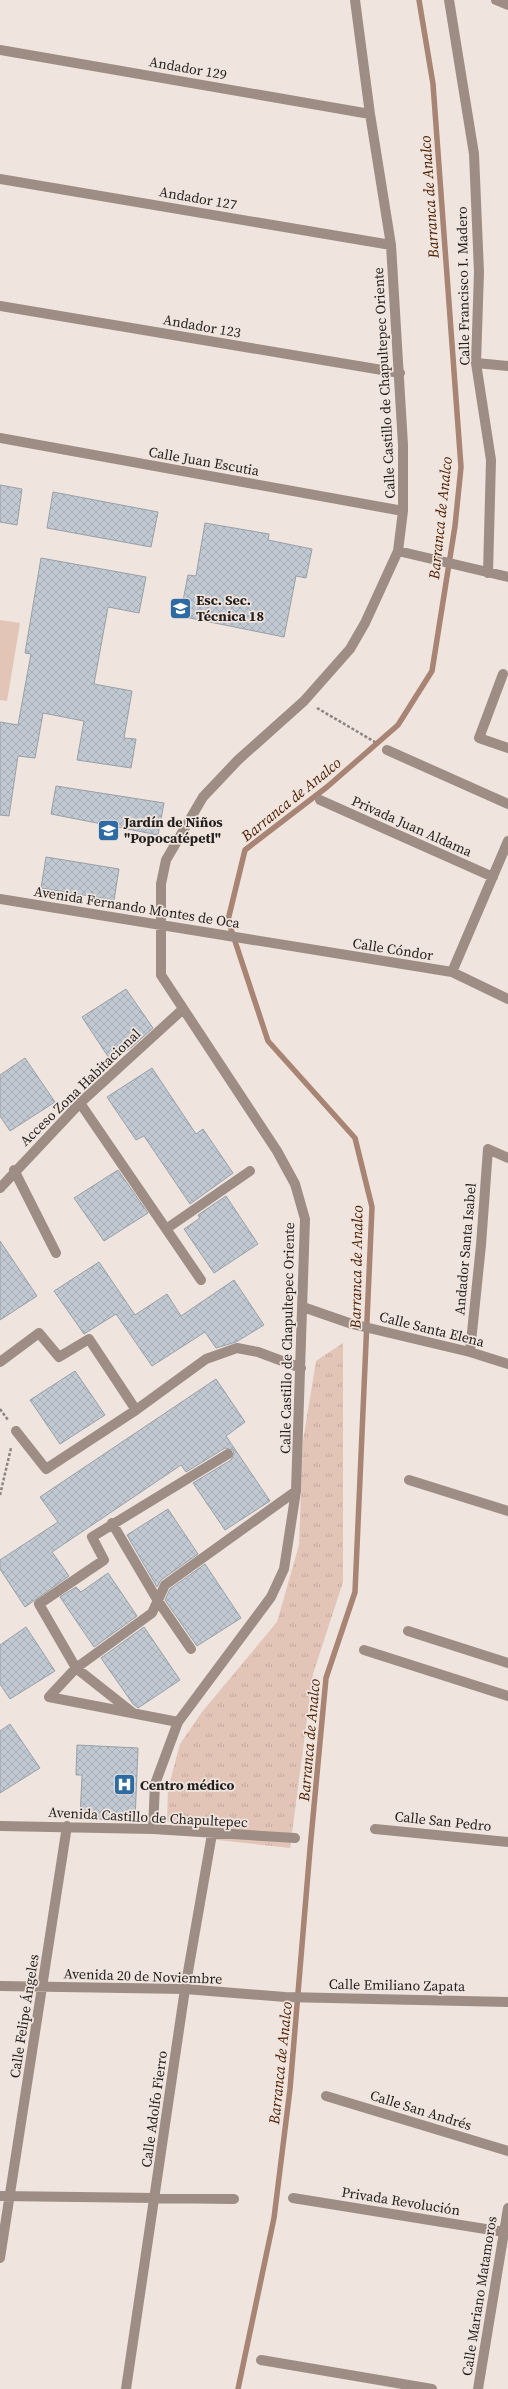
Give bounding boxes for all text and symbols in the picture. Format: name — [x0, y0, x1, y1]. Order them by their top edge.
street label: Andador 129 — [148, 51, 228, 85]
water label: Barranca de Analco — [414, 135, 444, 260]
street label: Andador 127 — [158, 181, 238, 215]
street label: Calle Francisco I. Madero — [452, 206, 474, 366]
street label: Calle Castillo de Chapultepec Oriente — [368, 267, 400, 499]
street label: Andador 123 — [162, 309, 242, 343]
street label: Calle Juan Escutia — [147, 441, 262, 481]
water label: Barranca de Analco — [423, 456, 457, 581]
place label: Esc. Sec. Técnica 18 — [196, 590, 264, 626]
school or university icon: Esc. Sec. Técnica 18 — [167, 595, 193, 621]
water label: Barranca de Analco — [236, 752, 345, 847]
street label: Privada Juan Aldama — [349, 790, 476, 862]
place label: Jardín de Niños "Popocatépetl" — [123, 812, 223, 848]
school or university icon: Jardín de Niños "Popocatépetl" — [95, 817, 121, 843]
street label: Avenida Fernando Montes de Oca — [33, 881, 242, 933]
street label: Calle Cóndor — [351, 933, 435, 965]
street label: Acceso Zona Habitacional — [15, 1024, 145, 1150]
street label: Andador Santa Isabel — [449, 1182, 481, 1316]
water label: Barranca de Analco — [344, 1205, 368, 1330]
street label: Calle Castillo de Chapultepec Oriente — [275, 1222, 299, 1454]
street label: Calle Santa Elena — [377, 1306, 487, 1352]
water label: Barranca de Analco — [293, 1678, 325, 1803]
hospital icon: Centro médico — [111, 1772, 137, 1798]
place label: Centro médico — [140, 1775, 235, 1795]
street label: Avenida Castillo de Chapultepec — [48, 1802, 248, 1832]
street label: Calle San Pedro — [394, 1806, 493, 1836]
street label: Calle Felipe Ángeles — [4, 1953, 44, 2079]
street label: Avenida 20 de Noviembre — [63, 1963, 223, 1989]
street label: Calle Emiliano Zapata — [329, 1974, 466, 1996]
water label: Barranca de Analco — [263, 2001, 297, 2126]
street label: Calle Adolfo Fierro — [136, 2049, 172, 2169]
street label: Calle San Andrés — [368, 2085, 474, 2135]
street label: Privada Revolución — [340, 2182, 462, 2220]
street label: Calle Mariano Matamoros — [456, 2215, 502, 2377]

